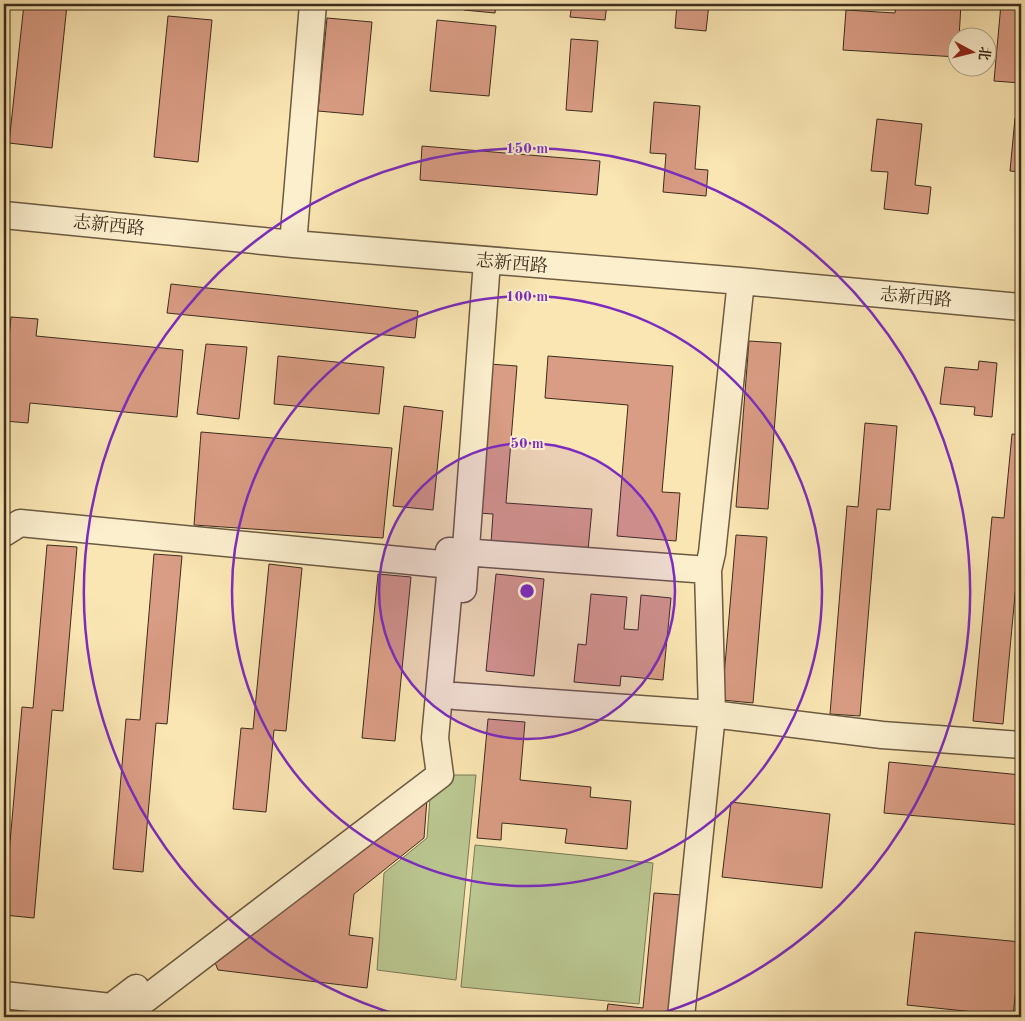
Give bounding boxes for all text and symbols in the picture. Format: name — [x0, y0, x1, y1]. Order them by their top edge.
north arrow — [948, 28, 998, 78]
text: 北 — [976, 46, 993, 61]
text: 150 m — [506, 142, 548, 157]
street label: 志新西路 — [72, 211, 146, 239]
street label: 志新西路 — [475, 250, 549, 276]
street label: 志新西路 — [879, 284, 953, 310]
text: 100 m — [506, 290, 548, 305]
text: 50 m — [510, 437, 544, 452]
centre of rings — [518, 582, 536, 600]

